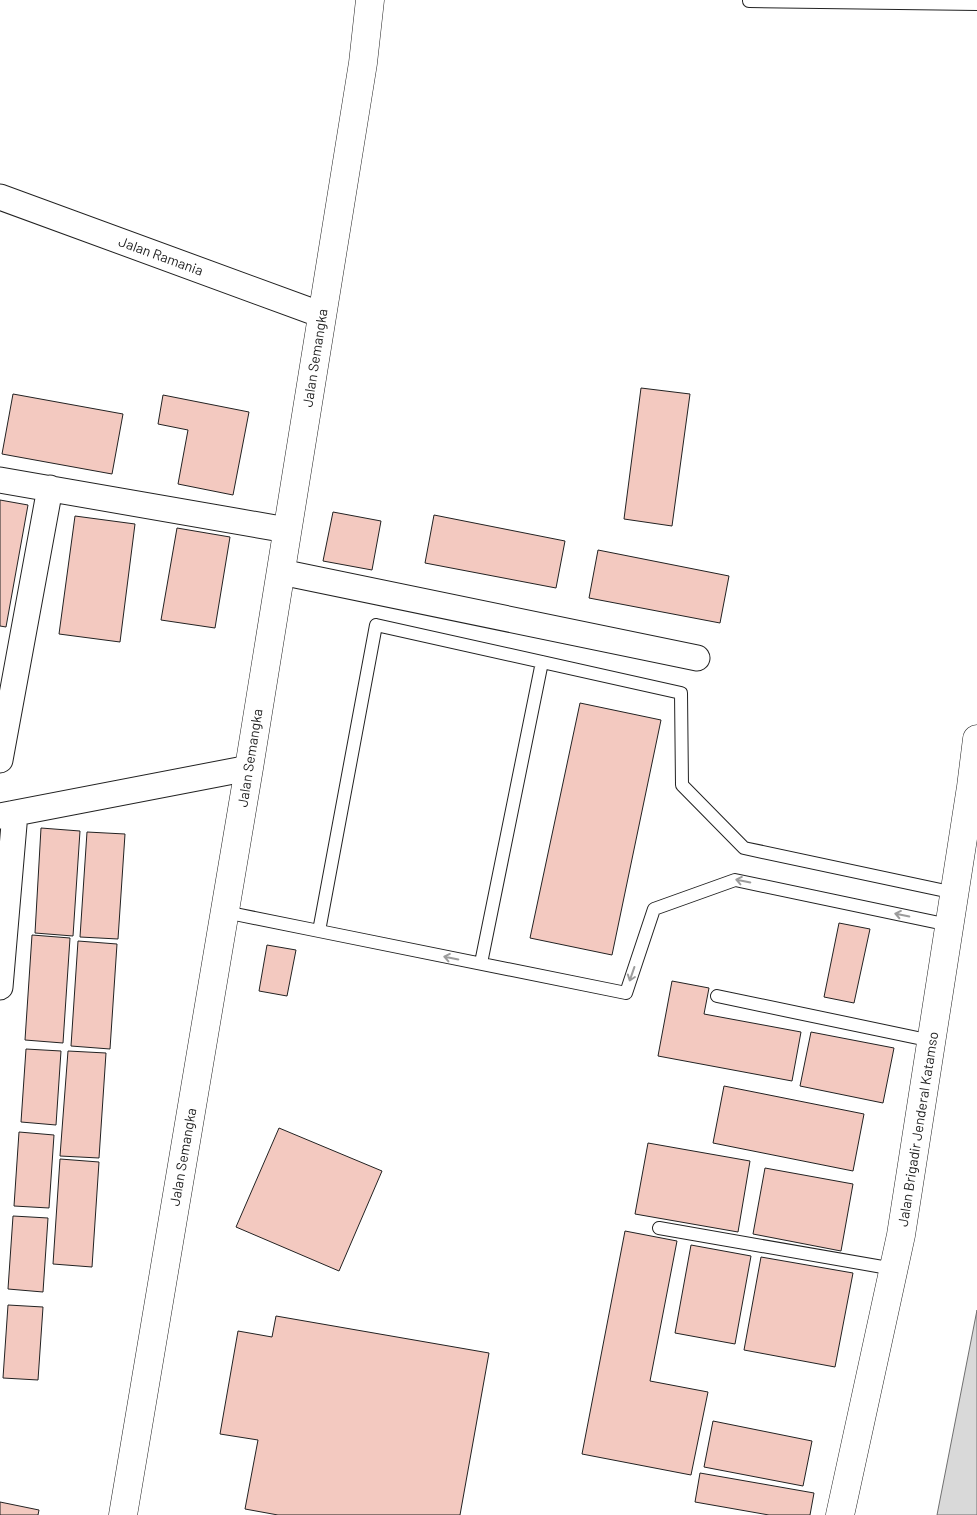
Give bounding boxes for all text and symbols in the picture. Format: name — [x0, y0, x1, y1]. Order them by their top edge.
street label: Jalan Ramania — [117, 232, 206, 279]
street label: Jalan Semangka — [298, 308, 331, 408]
street label: Jalan Semangka — [233, 708, 266, 808]
one-way arrow — [735, 876, 751, 886]
one-way arrow — [894, 910, 910, 919]
one-way arrow — [444, 952, 460, 962]
one-way arrow — [627, 966, 636, 981]
street label: Jalan Brigadir Jenderal Katamso — [894, 1030, 941, 1228]
street label: Jalan Semangka — [166, 1106, 200, 1207]

